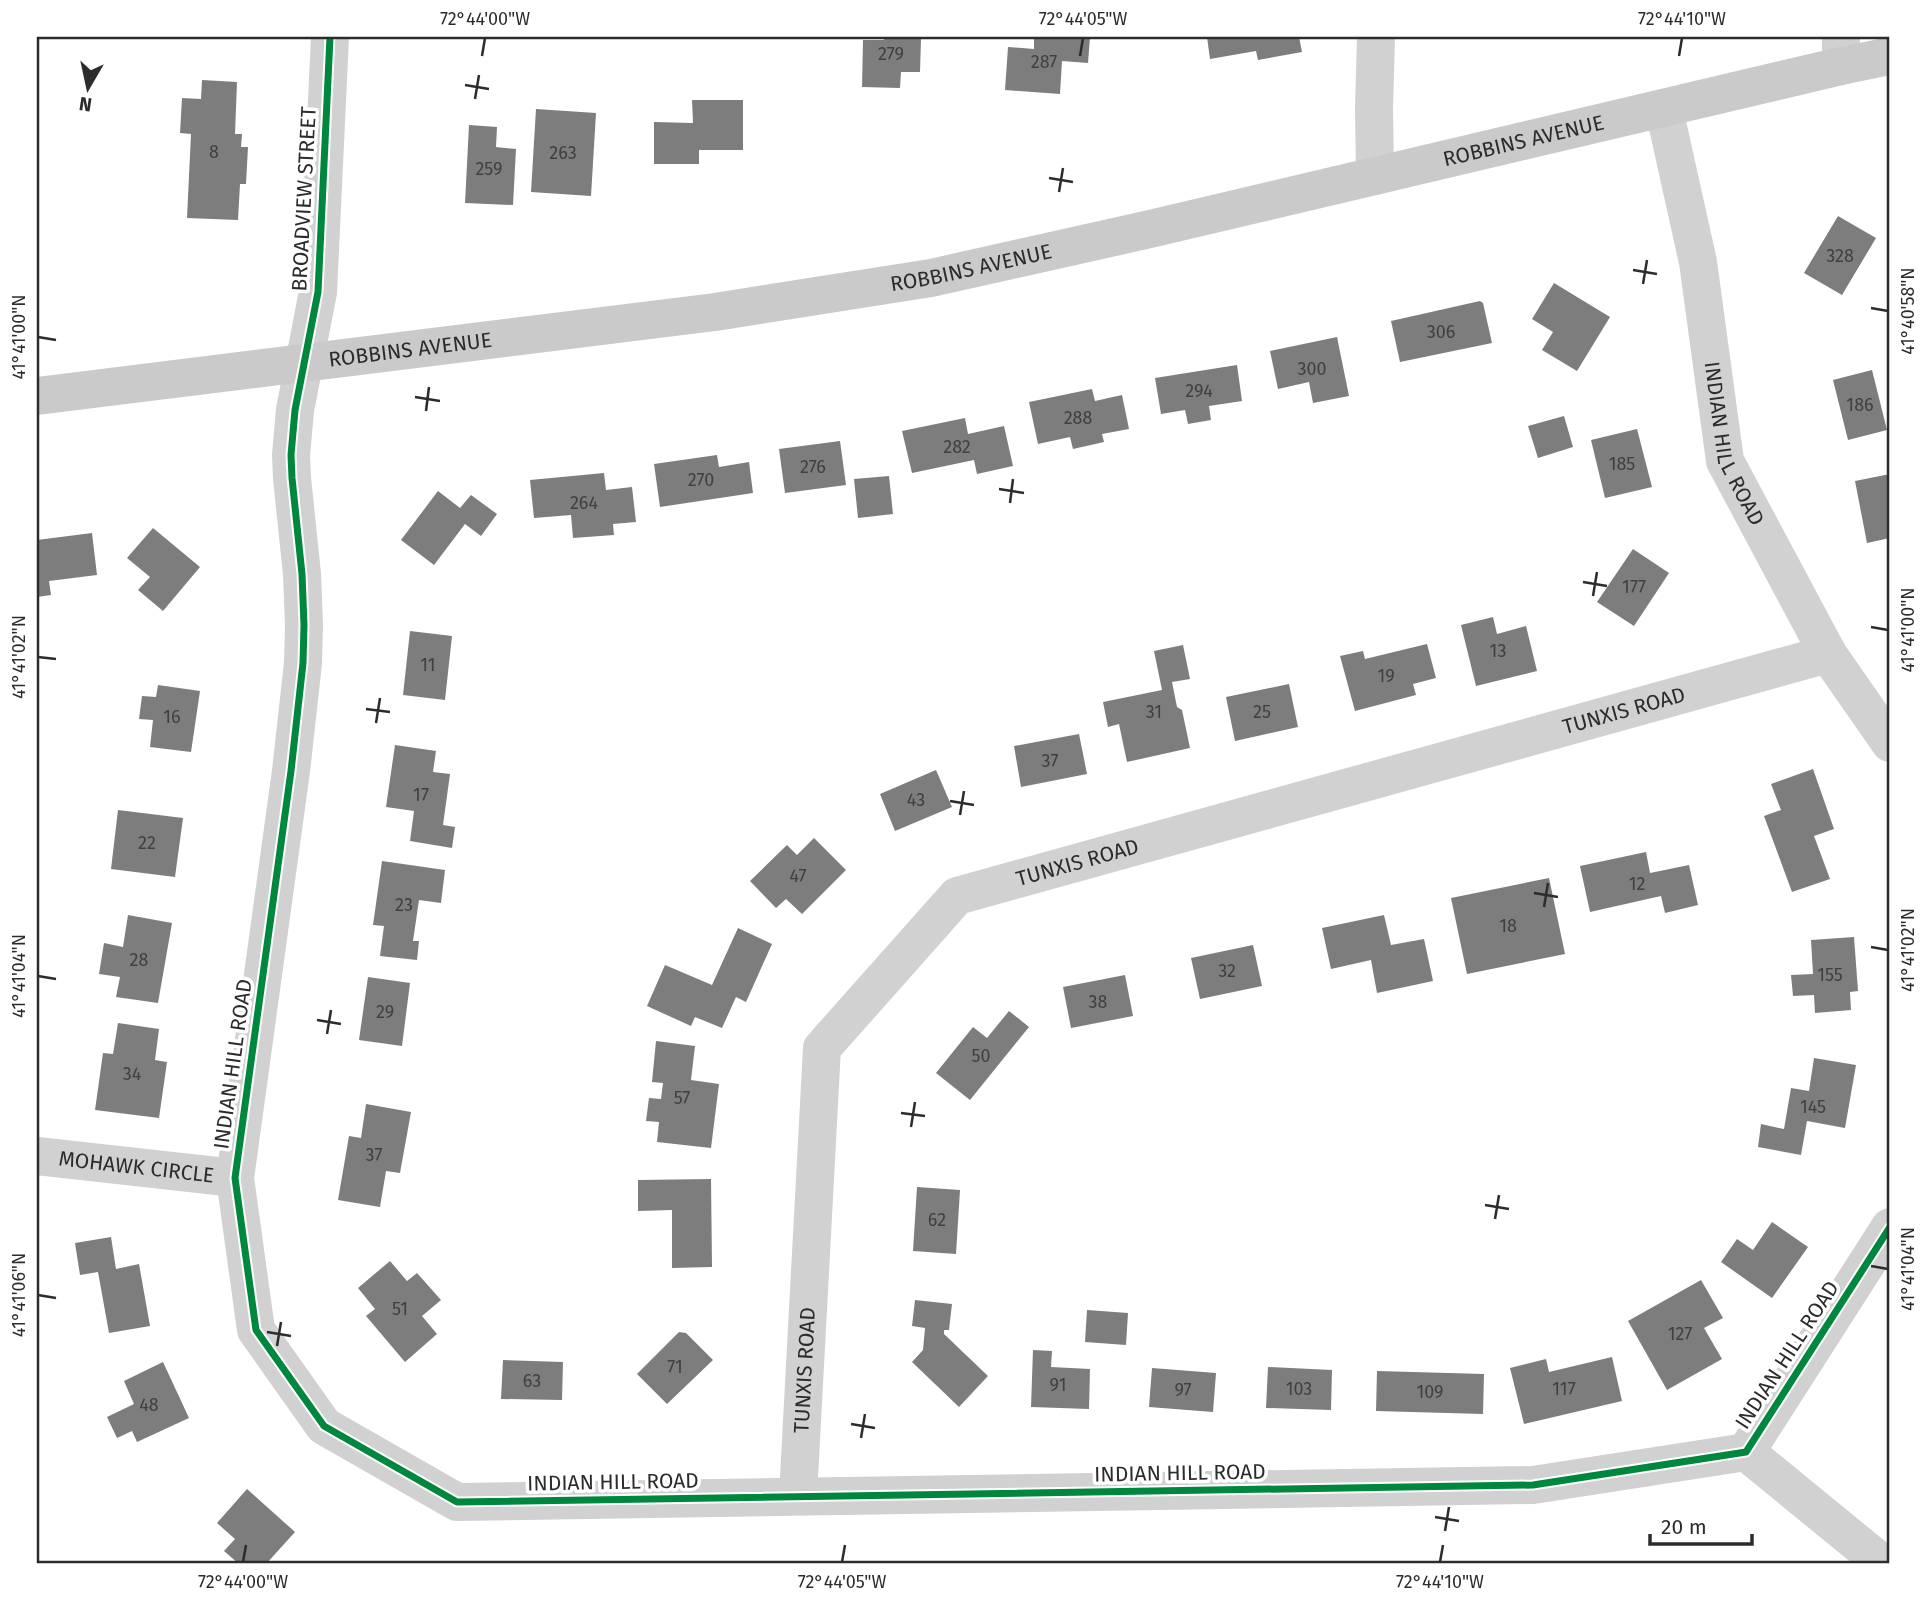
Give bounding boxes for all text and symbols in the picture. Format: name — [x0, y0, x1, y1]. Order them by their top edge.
text: 72°44'00"W — [440, 8, 530, 30]
text: 72°44'05"W — [1039, 8, 1127, 30]
text: 72°44'10"W — [1638, 8, 1726, 30]
house number: 279 — [878, 43, 904, 65]
house number: 287 — [1031, 51, 1057, 73]
north arrow — [52, 52, 122, 122]
text: N — [77, 92, 93, 117]
street label: BROADVIEW STREET — [286, 106, 322, 292]
street label: ROBBINS AVENUE — [1440, 109, 1606, 172]
house number: 8 — [209, 141, 219, 163]
house number: 263 — [549, 142, 577, 164]
house number: 259 — [475, 158, 503, 180]
street label: ROBBINS AVENUE — [888, 238, 1054, 297]
house number: 328 — [1826, 245, 1854, 267]
text: 41°40'58"N — [1897, 267, 1919, 355]
text: 41°41'00"N — [8, 294, 30, 380]
house number: 306 — [1427, 321, 1455, 343]
street label: ROBBINS AVENUE — [327, 327, 493, 373]
house number: 300 — [1297, 358, 1327, 380]
street label: INDIAN HILL ROAD — [1699, 360, 1770, 530]
house number: 294 — [1185, 380, 1213, 402]
house number: 186 — [1846, 394, 1874, 416]
house number: 288 — [1064, 407, 1092, 429]
house number: 282 — [943, 436, 971, 458]
house number: 185 — [1609, 453, 1635, 475]
house number: 276 — [800, 456, 826, 478]
house number: 270 — [688, 469, 714, 491]
house number: 264 — [570, 492, 598, 514]
house number: 177 — [1622, 576, 1646, 598]
text: 41°41'00"N — [1897, 587, 1919, 673]
text: 41°41'02"N — [8, 615, 30, 699]
house number: 13 — [1490, 640, 1506, 662]
house number: 11 — [420, 654, 436, 676]
house number: 19 — [1377, 665, 1395, 687]
street label: TUNXIS ROAD — [1560, 681, 1688, 740]
house number: 31 — [1146, 701, 1162, 723]
house number: 25 — [1253, 701, 1271, 723]
house number: 16 — [163, 706, 181, 728]
house number: 37 — [1042, 750, 1058, 772]
house number: 17 — [413, 784, 429, 806]
house number: 43 — [907, 789, 925, 811]
house number: 22 — [138, 832, 156, 854]
street label: TUNXIS ROAD — [1013, 833, 1142, 892]
house number: 47 — [789, 865, 807, 887]
house number: 12 — [1629, 873, 1645, 895]
house number: 23 — [395, 894, 413, 916]
text: 41°41'02"N — [1897, 908, 1919, 992]
house number: 18 — [1499, 915, 1517, 937]
text: 41°41'04"N — [8, 934, 30, 1018]
house number: 28 — [130, 949, 148, 971]
house number: 32 — [1218, 960, 1236, 982]
house number: 155 — [1817, 964, 1843, 986]
street label: INDIAN HILL ROAD — [208, 977, 258, 1151]
house number: 38 — [1089, 991, 1108, 1013]
house number: 29 — [376, 1001, 394, 1023]
house number: 50 — [971, 1045, 991, 1067]
house number: 34 — [123, 1063, 142, 1085]
house number: 57 — [674, 1087, 690, 1109]
house number: 145 — [1800, 1096, 1826, 1118]
house number: 37 — [366, 1144, 382, 1166]
street label: MOHAWK CIRCLE — [57, 1145, 216, 1189]
house number: 62 — [928, 1209, 946, 1231]
text: 41°41'04"N — [1897, 1227, 1919, 1311]
text: 41°41'06"N — [8, 1253, 30, 1337]
street label: INDIAN HILL ROAD — [1729, 1276, 1845, 1434]
house number: 51 — [392, 1298, 408, 1320]
street label: TUNXIS ROAD — [788, 1307, 821, 1434]
house number: 127 — [1668, 1323, 1692, 1345]
house number: 71 — [667, 1356, 683, 1378]
house number: 63 — [523, 1370, 541, 1392]
house number: 91 — [1050, 1374, 1066, 1396]
house number: 103 — [1286, 1378, 1312, 1400]
house number: 117 — [1552, 1378, 1576, 1400]
house number: 97 — [1174, 1379, 1192, 1401]
house number: 109 — [1416, 1381, 1444, 1403]
house number: 48 — [139, 1394, 159, 1416]
street label: INDIAN HILL ROAD — [1094, 1459, 1266, 1487]
street label: INDIAN HILL ROAD — [527, 1468, 699, 1496]
scale bar — [1650, 1503, 1752, 1547]
text: 20 m — [1661, 1514, 1707, 1540]
text: 72°44'00"W — [198, 1571, 288, 1593]
text: 72°44'05"W — [798, 1571, 886, 1593]
text: 72°44'10"W — [1396, 1571, 1484, 1593]

